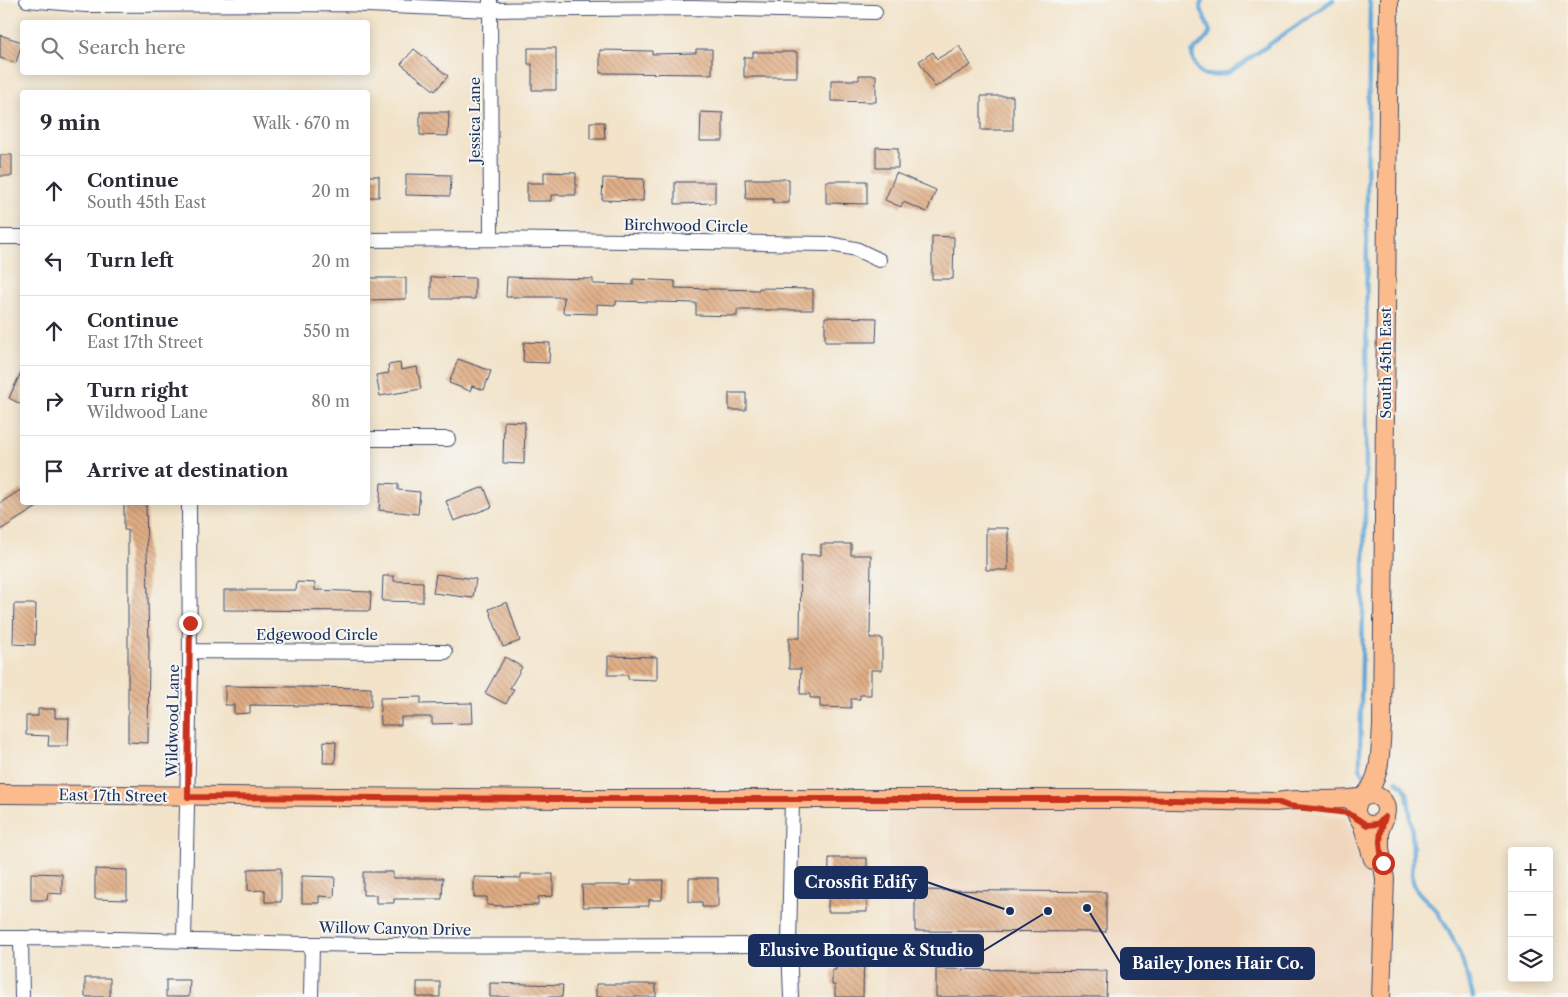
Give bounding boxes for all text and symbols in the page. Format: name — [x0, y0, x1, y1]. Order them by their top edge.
search box — [20, 20, 370, 75]
icon: search — [38, 34, 66, 62]
text: Search here — [78, 36, 186, 59]
street label: Jessica Lane — [465, 77, 484, 165]
text: 9 min — [40, 110, 101, 135]
text: Walk · 670 m — [252, 113, 350, 133]
text: Continue — [87, 169, 179, 192]
icon: ahead — [40, 177, 68, 205]
text: 20 m — [311, 181, 350, 201]
text: South 45th East — [87, 192, 206, 212]
street label: Birchwood Circle — [624, 215, 748, 236]
icon: left — [40, 247, 68, 275]
text: Turn left — [87, 249, 174, 272]
text: 20 m — [311, 251, 350, 271]
street label: South 45th East — [1376, 307, 1395, 419]
text: Continue — [87, 309, 179, 332]
icon: ahead — [40, 317, 68, 345]
text: 550 m — [303, 321, 350, 341]
text: East 17th Street — [87, 332, 203, 352]
text: Turn right — [87, 379, 188, 402]
icon: right — [40, 387, 68, 415]
text: 80 m — [311, 391, 350, 411]
text: Wildwood Lane — [87, 402, 208, 422]
icon: arrive — [40, 457, 68, 485]
text: Arrive at destination — [87, 459, 288, 482]
route end — [179, 612, 202, 635]
street label: Edgewood Circle — [256, 625, 378, 644]
street label: Wildwood Lane — [162, 664, 183, 779]
street label: East 17th Street — [58, 785, 168, 806]
map controls — [1508, 847, 1553, 982]
button: + — [1508, 847, 1553, 892]
route start — [1372, 852, 1395, 875]
callout: Crossfit Edify — [795, 867, 927, 898]
text: Crossfit Edify — [805, 872, 918, 892]
button: − — [1508, 892, 1553, 937]
street label: Willow Canyon Drive — [318, 918, 471, 939]
callout: Elusive Boutique & Studio — [749, 935, 983, 966]
button: layers — [1508, 937, 1553, 982]
text: Elusive Boutique & Studio — [759, 940, 973, 960]
callout: Bailey Jones Hair Co. — [1121, 948, 1314, 979]
text: Bailey Jones Hair Co. — [1132, 953, 1304, 973]

